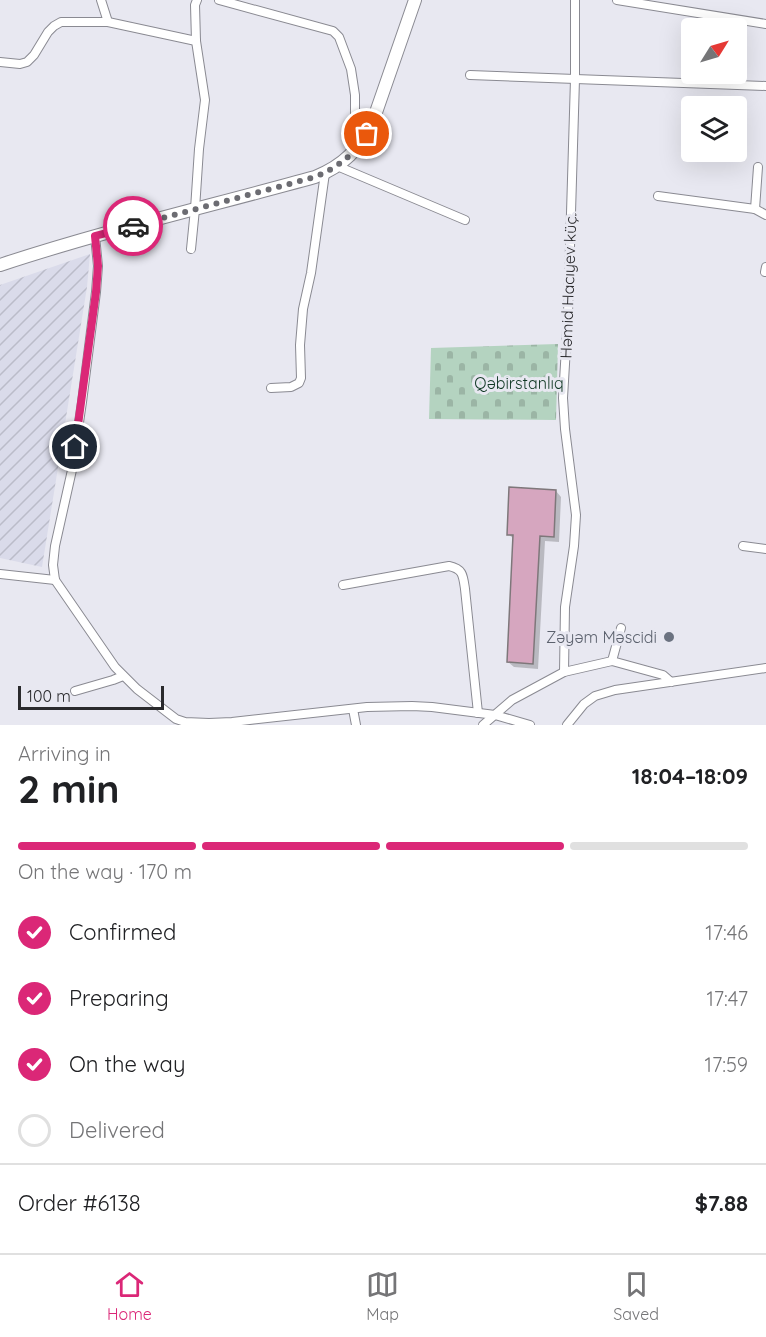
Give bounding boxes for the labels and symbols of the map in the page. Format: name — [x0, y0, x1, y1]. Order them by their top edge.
north arrow — [681, 18, 747, 84]
pin — [341, 108, 392, 159]
courier — [103, 196, 163, 256]
street label: Həmid Hacıyev küç. — [555, 213, 581, 359]
park label: Qəbirstanlıq — [474, 373, 564, 393]
pin — [49, 421, 100, 472]
place label: Zəyəm Məscidi — [546, 627, 657, 647]
marker: Zəyəm Məscidi — [662, 630, 676, 644]
scale bar — [18, 683, 164, 710]

